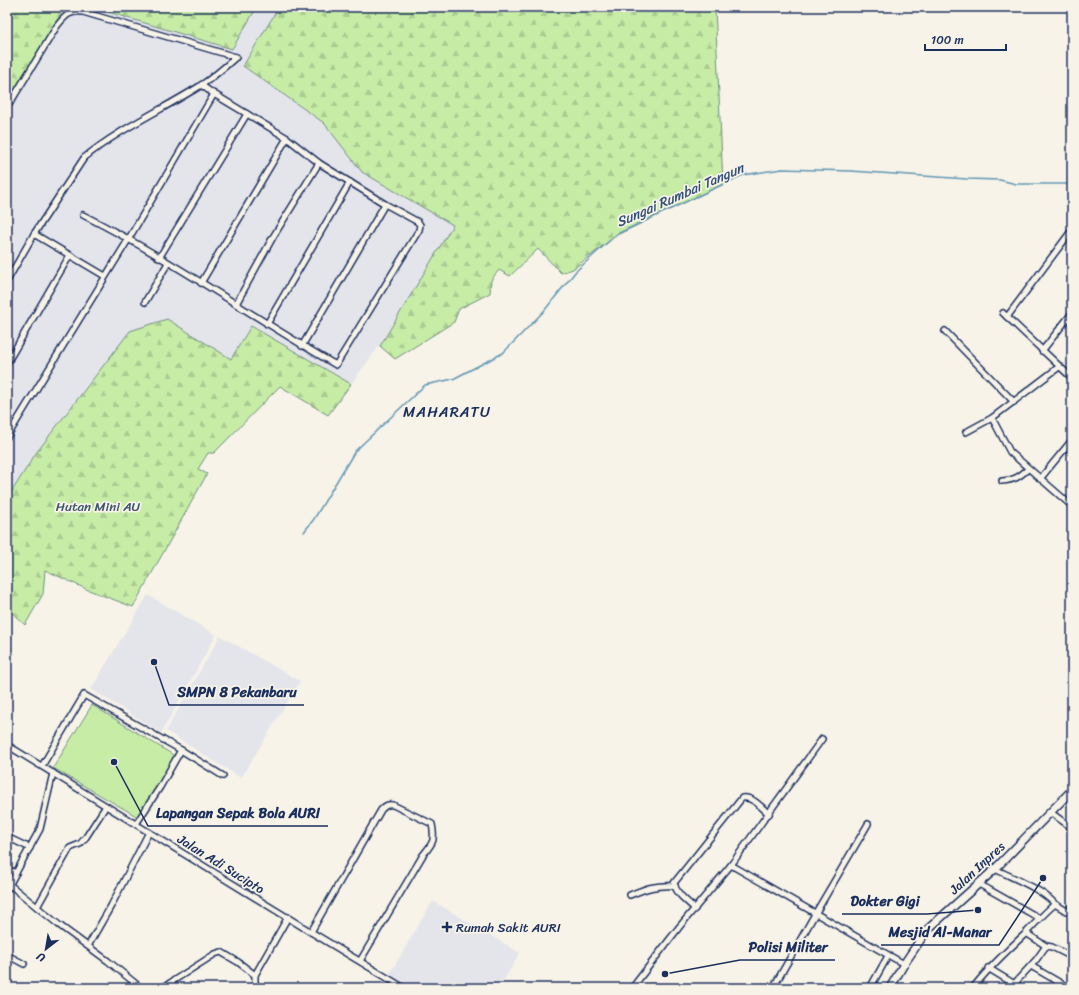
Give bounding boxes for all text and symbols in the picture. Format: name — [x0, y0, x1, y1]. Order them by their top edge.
scale bar — [925, 26, 1006, 52]
text: 100 m — [931, 29, 964, 51]
water label: Sungai Rumbai Tangun — [612, 155, 749, 234]
district label: MAHARATU — [403, 399, 491, 425]
park label: Hutan Mini AU — [56, 495, 141, 518]
callout: SMPN 8 Pekanbaru — [169, 679, 304, 705]
text: SMPN 8 Pekanbaru — [176, 680, 297, 705]
callout: Lapangan Sepak Bola AURI — [148, 800, 328, 826]
text: Lapangan Sepak Bola AURI — [156, 801, 321, 826]
street label: Jalan Adi Sucipto — [172, 827, 270, 900]
street label: Jalan Inpres — [943, 835, 1011, 901]
callout: Dokter Gigi — [842, 888, 927, 914]
text: Dokter Gigi — [850, 889, 921, 914]
place label: Rumah Sakit AURI — [456, 916, 561, 939]
callout: Mesjid Al-Manar — [881, 919, 999, 945]
text: Mesjid Al-Manar — [888, 920, 993, 945]
marker: Rumah Sakit AURI — [441, 921, 453, 933]
north arrow — [26, 929, 66, 969]
callout: Polisi Militer — [740, 934, 835, 960]
text: Polisi Militer — [748, 935, 829, 960]
text: U — [32, 947, 49, 967]

